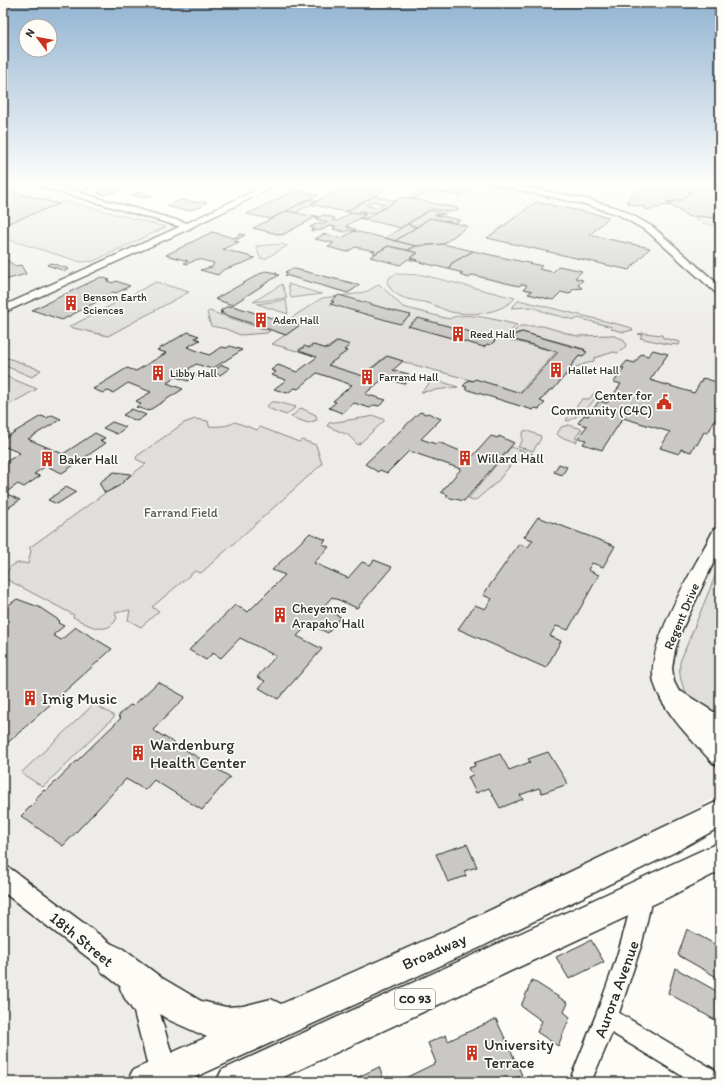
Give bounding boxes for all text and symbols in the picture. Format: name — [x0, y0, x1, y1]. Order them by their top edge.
north arrow — [18, 18, 58, 58]
text: N — [22, 26, 37, 40]
place label: Benson Earth Sciences — [83, 291, 147, 317]
building icon: Benson Earth Sciences — [62, 294, 80, 312]
building icon: Aden Hall — [252, 311, 270, 329]
place label: Aden Hall — [273, 314, 319, 327]
building icon: Reed Hall — [449, 325, 467, 343]
place label: Reed Hall — [470, 328, 515, 341]
building icon: Hallet Hall — [547, 361, 565, 379]
building icon: Libby Hall — [149, 364, 167, 382]
place label: Hallet Hall — [568, 364, 619, 377]
place label: Libby Hall — [170, 367, 217, 380]
building icon: Farrand Hall — [358, 368, 376, 386]
place label: Farrand Hall — [379, 371, 438, 384]
place label: Center for Community (C4C) — [551, 388, 652, 418]
public building icon: Center for Community (C4C) — [655, 393, 673, 411]
building icon: Willard Hall — [456, 449, 474, 467]
building icon: Baker Hall — [38, 450, 56, 468]
place label: Willard Hall — [477, 451, 544, 466]
place label: Baker Hall — [59, 452, 118, 467]
park label: Farrand Field — [144, 505, 218, 520]
street label: Regent Drive — [661, 581, 702, 652]
place label: Cheyenne Arapaho Hall — [292, 601, 365, 631]
building icon: Cheyenne Arapaho Hall — [271, 606, 289, 624]
building icon: Imig Music — [21, 689, 39, 707]
place label: Imig Music — [42, 689, 117, 708]
place label: Wardenburg Health Center — [150, 735, 247, 772]
building icon: Wardenburg Health Center — [129, 744, 147, 762]
street label: 18th Street — [46, 908, 117, 971]
street label: Broadway — [399, 929, 470, 974]
street label: Aurora Avenue — [590, 938, 643, 1040]
road number: CO 93 — [395, 989, 435, 1009]
place label: University Terrace — [484, 1035, 554, 1072]
building icon: University Terrace — [463, 1044, 481, 1062]

